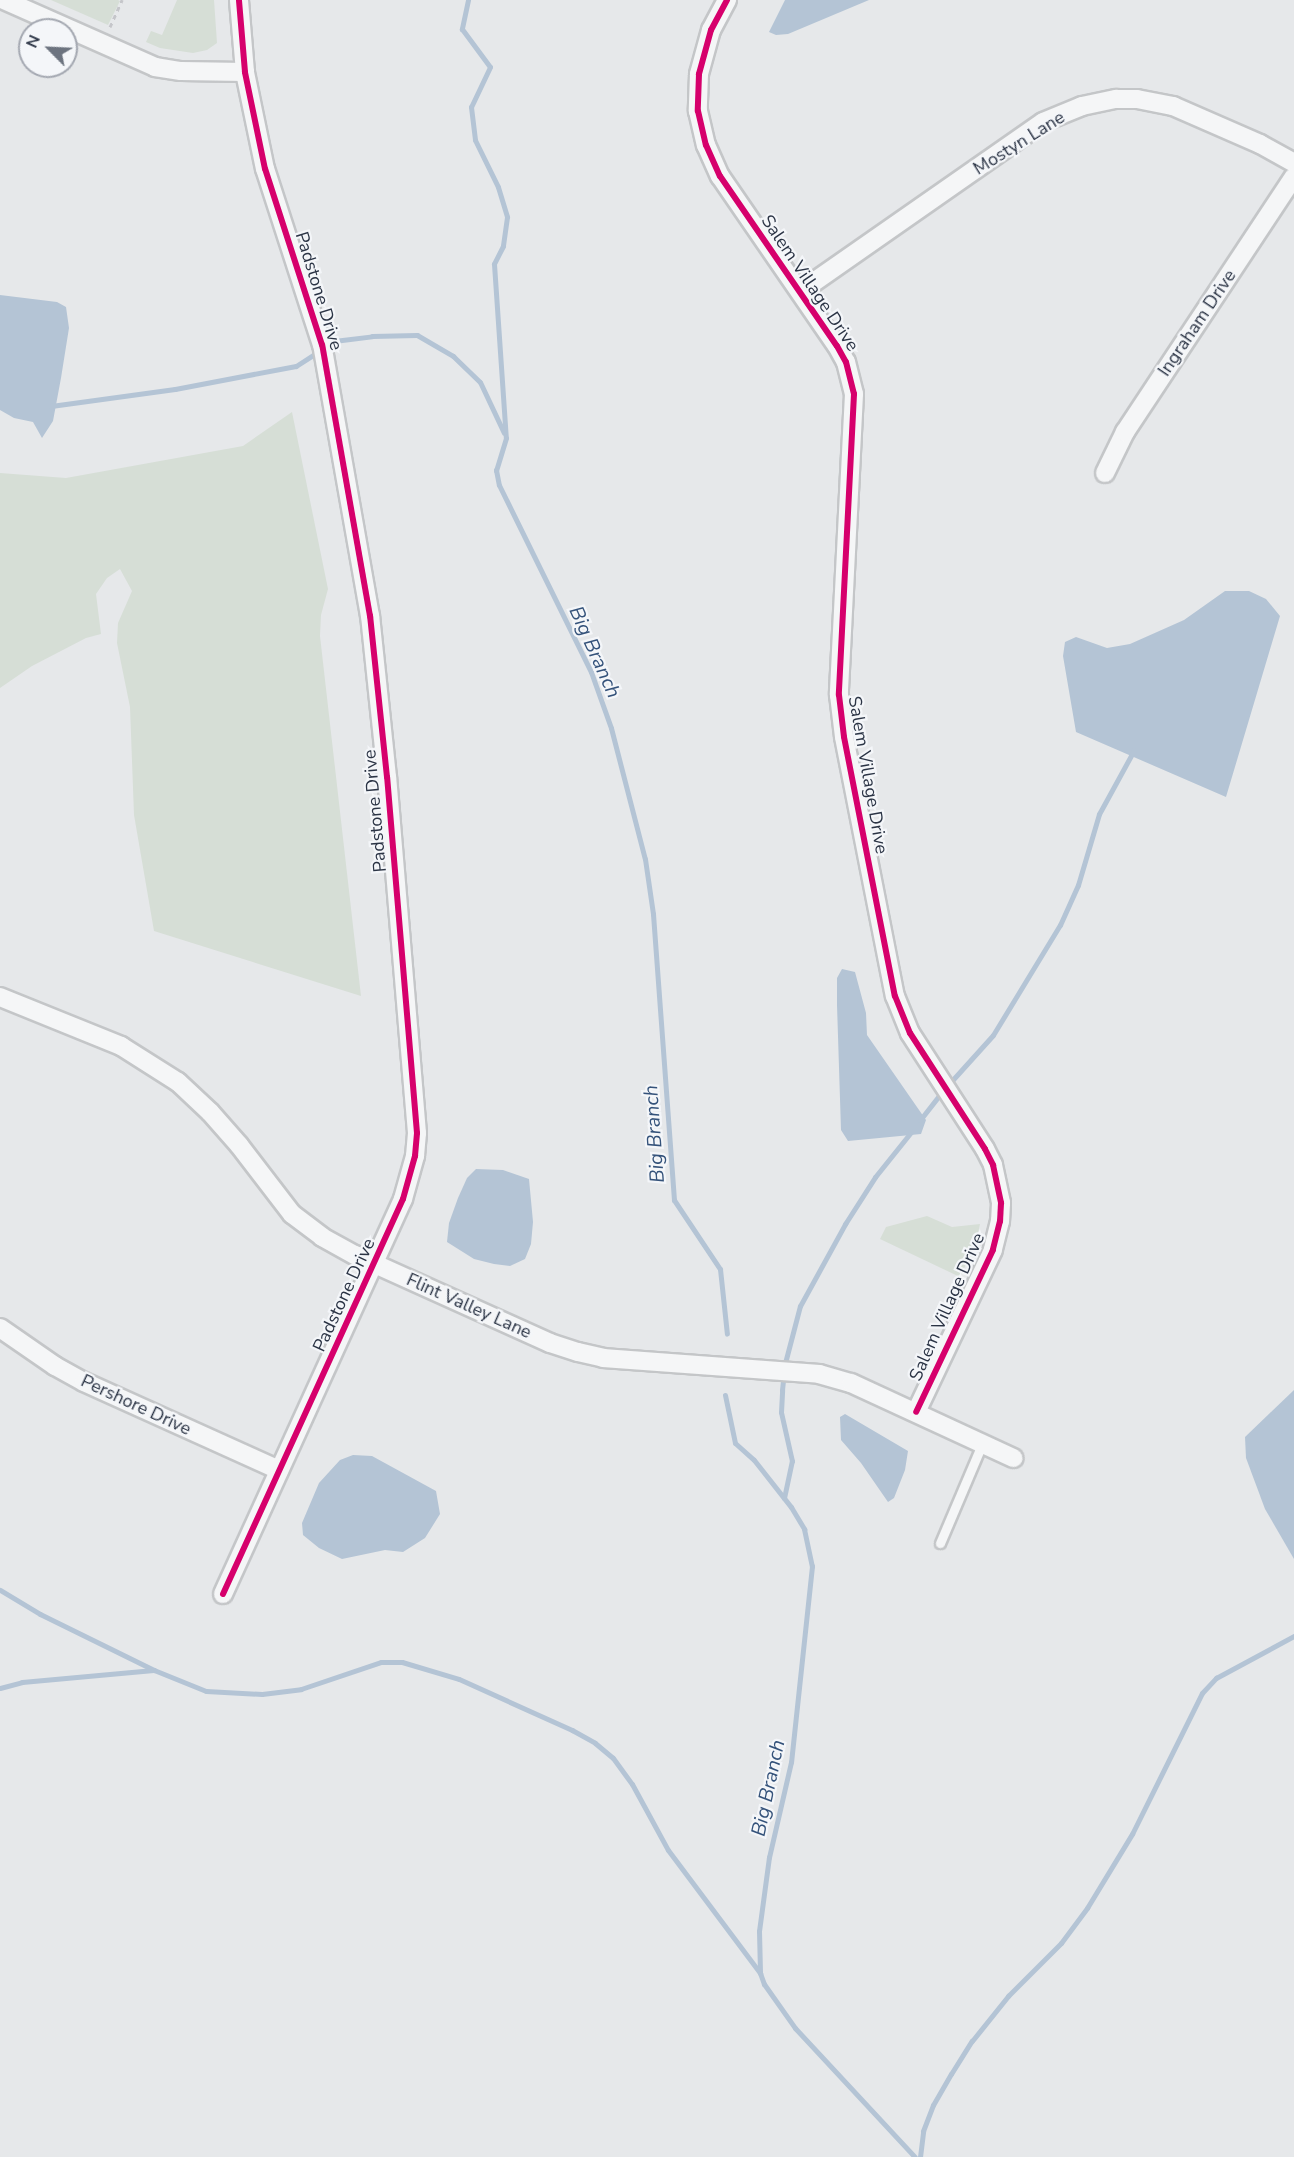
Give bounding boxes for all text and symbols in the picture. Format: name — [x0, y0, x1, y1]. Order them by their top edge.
north arrow — [18, 18, 78, 78]
text: N — [21, 32, 46, 51]
street label: Mostyn Lane — [969, 106, 1069, 180]
street label: Salem Village Drive — [756, 211, 864, 355]
street label: Padstone Drive — [291, 229, 347, 353]
street label: Ingraham Drive — [1153, 266, 1241, 380]
water label: Big Branch — [564, 602, 626, 702]
street label: Salem Village Drive — [844, 695, 892, 855]
street label: Padstone Drive — [359, 749, 391, 873]
water label: Big Branch — [639, 1084, 669, 1184]
street label: Salem Village Drive — [905, 1230, 989, 1384]
street label: Padstone Drive — [308, 1235, 380, 1355]
street label: Flint Valley Lane — [403, 1269, 535, 1343]
street label: Pershore Drive — [77, 1370, 195, 1440]
water label: Big Branch — [746, 1737, 790, 1839]

